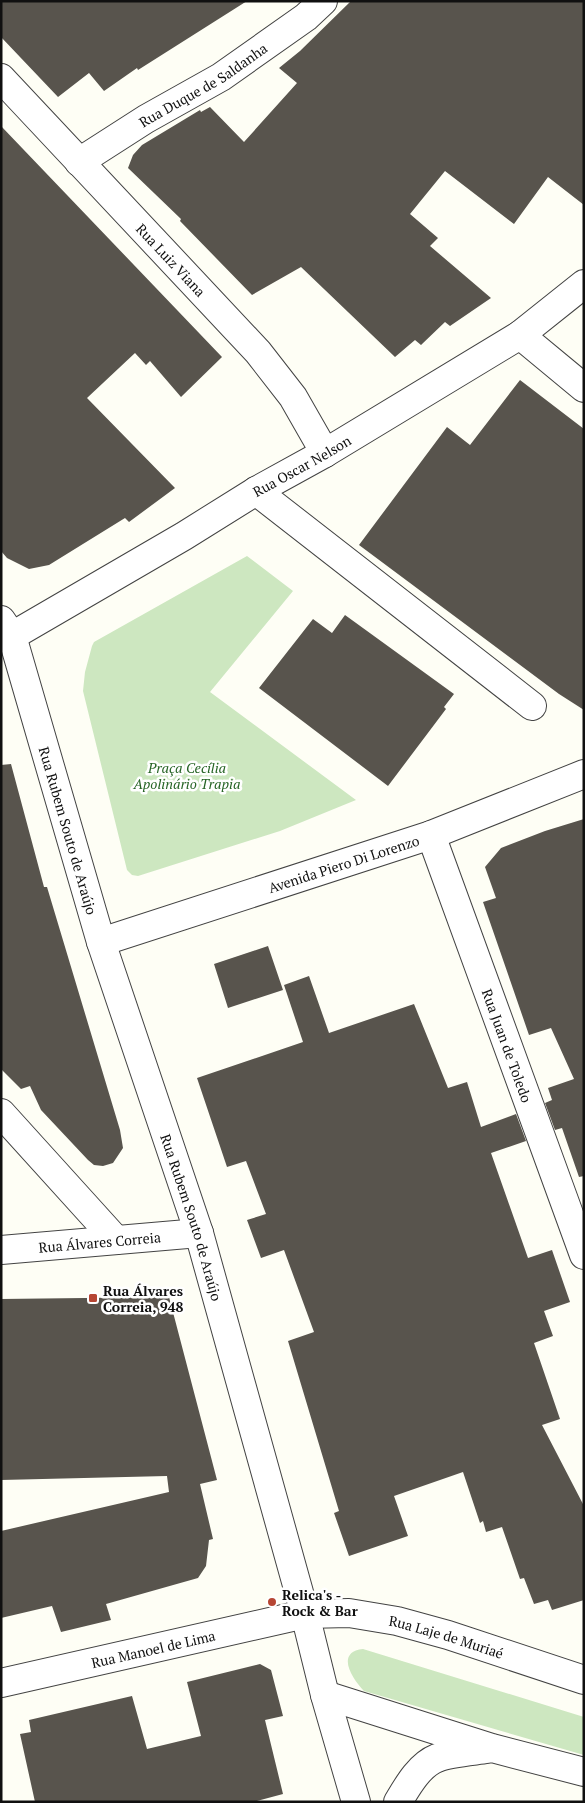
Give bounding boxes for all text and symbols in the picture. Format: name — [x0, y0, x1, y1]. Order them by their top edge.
street label: Rua Duque de Saldanha — [135, 38, 271, 131]
street label: Rua Luiz Viana — [132, 219, 210, 300]
street label: Rua Oscar Nelson — [249, 430, 355, 501]
street label: Rua Rubem Souto de Araújo — [35, 744, 102, 917]
park label: Praça Cecília Apolinário Trapia — [133, 758, 240, 793]
street label: Avenida Piero Di Lorenzo — [266, 830, 422, 897]
street label: Rua Juan de Toledo — [478, 986, 537, 1105]
street label: Rua Rubem Souto de Araújo — [157, 1131, 227, 1303]
street label: Rua Álvares Correia — [38, 1227, 162, 1256]
place label: Rua Álvares Correia, 948 — [103, 1281, 184, 1316]
marker: Rua Álvares Correia, 948 — [87, 1292, 99, 1304]
place label: Relica's - Rock & Bar — [282, 1585, 358, 1620]
marker: Relica's - Rock & Bar — [266, 1596, 278, 1608]
street label: Rua Laje de Muriaé — [388, 1610, 506, 1662]
street label: Rua Manoel de Lima — [89, 1625, 217, 1672]

